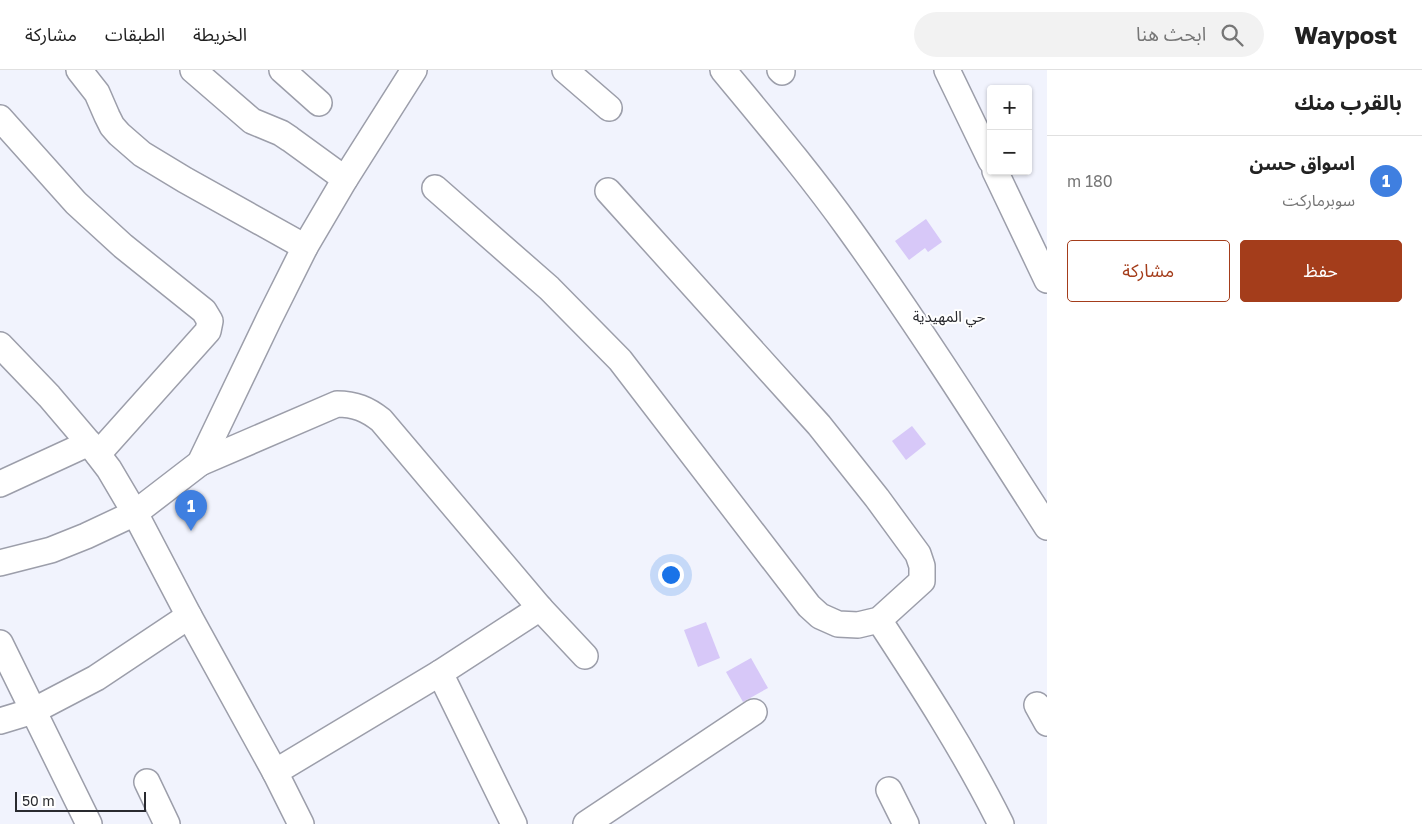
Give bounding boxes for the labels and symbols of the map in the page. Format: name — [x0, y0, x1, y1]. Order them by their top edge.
district label: حي المهيدية — [913, 307, 986, 328]
pin: 1 — [175, 490, 207, 531]
your location — [658, 562, 684, 588]
scale bar — [15, 789, 146, 812]

